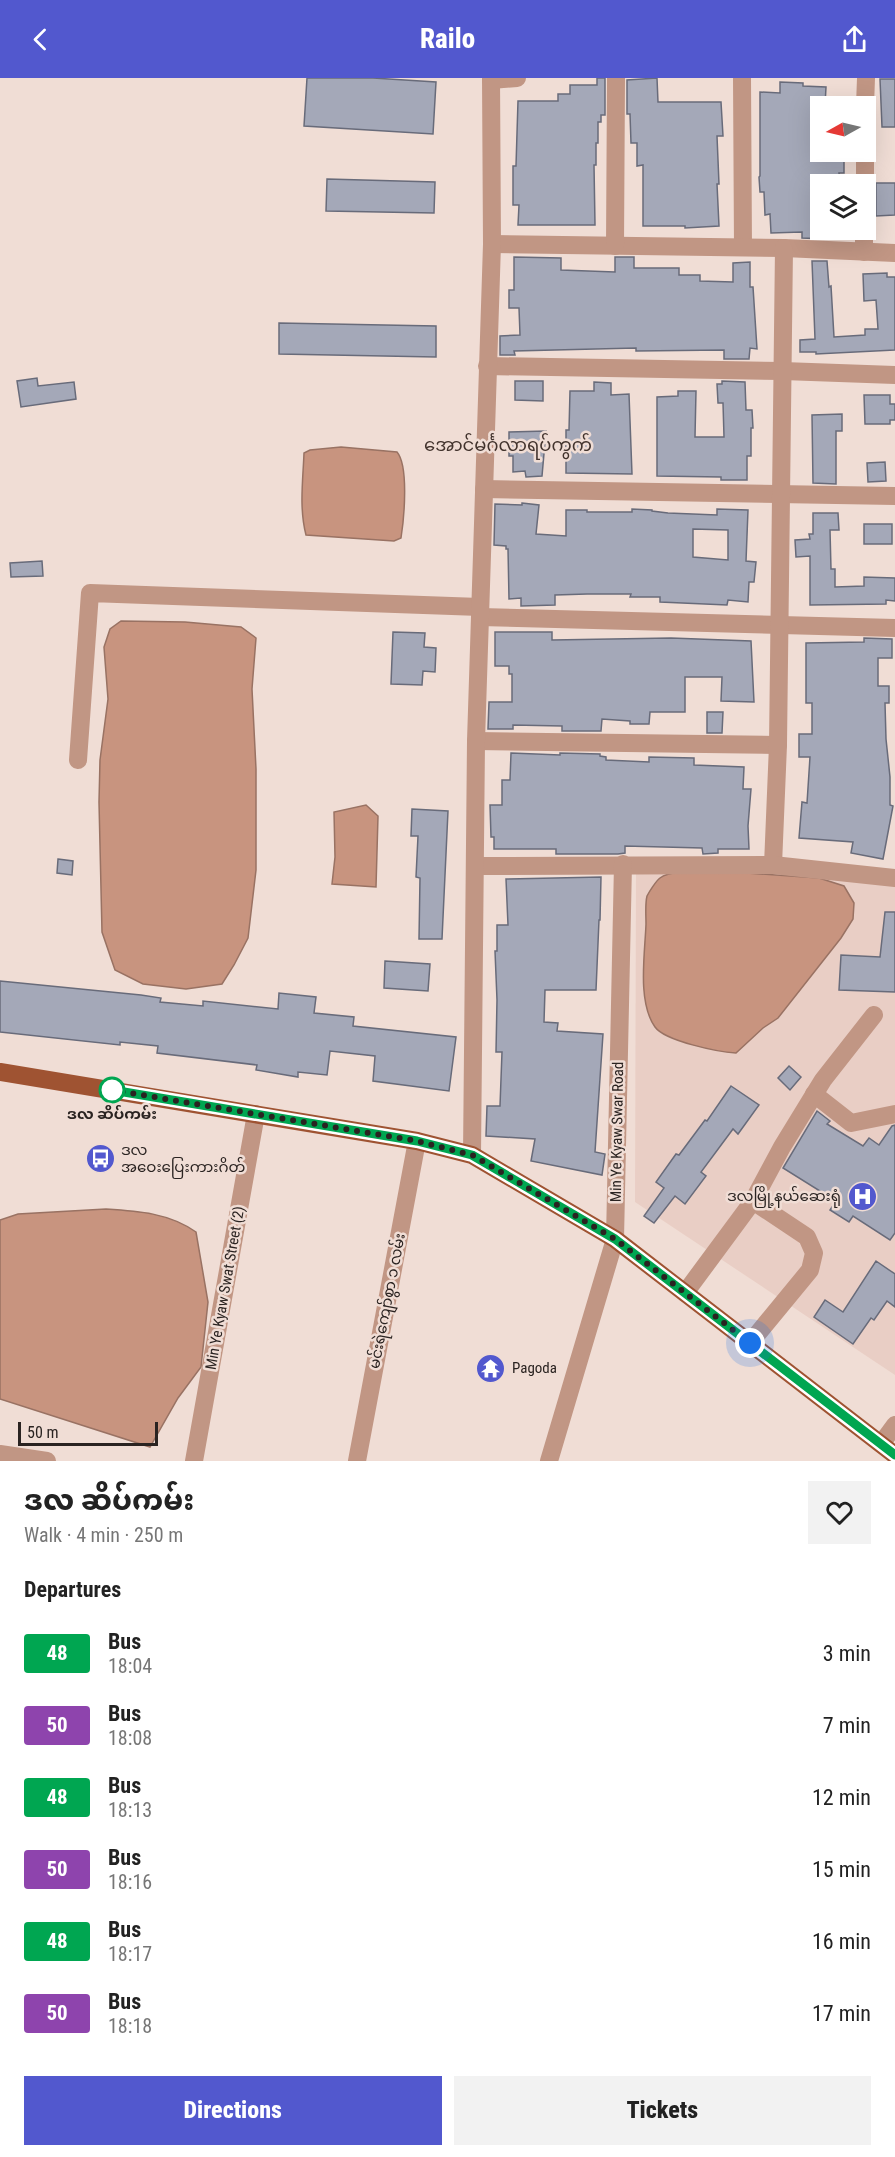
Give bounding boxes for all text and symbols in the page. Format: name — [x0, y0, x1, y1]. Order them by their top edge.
icon: back — [24, 23, 57, 56]
text: Railo — [420, 23, 475, 55]
icon: share — [838, 23, 871, 56]
north arrow — [810, 96, 876, 162]
map controls — [810, 96, 876, 240]
button: layers — [810, 174, 876, 240]
district label: အောင်မင်္ဂလာရပ်ကွက် — [424, 432, 592, 460]
street label: Min Ye Kyaw Swar Road — [607, 1062, 627, 1202]
marker: ဒလ ဆိပ်ကမ်း — [99, 1077, 125, 1103]
place label: ဒလ ဆိပ်ကမ်း — [67, 1104, 157, 1123]
place label: ဒလ အဝေးပြေးကားဂိတ် — [121, 1141, 246, 1179]
bus stop icon: ဒလ အဝေးပြေးကားဂိတ် — [84, 1143, 116, 1175]
hospital icon: ဒလမြို့နယ်ဆေးရုံ — [846, 1180, 878, 1212]
place label: ဒလမြို့နယ်ဆေးရုံ — [727, 1186, 841, 1208]
street label: Min Ye Kyaw Swat Street (2) — [202, 1205, 248, 1371]
street label: မင်းရဲကျော်စွာ ၁ လမ်း — [364, 1232, 412, 1371]
your location — [735, 1328, 765, 1358]
temple icon: Pagoda — [475, 1352, 507, 1384]
place label: Pagoda — [512, 1359, 557, 1377]
scale bar — [18, 1419, 158, 1446]
text: 50 m — [27, 1423, 59, 1442]
button: heart — [808, 1481, 871, 1544]
text: ဒလ ဆိပ်ကမ်း — [24, 1484, 194, 1517]
text: Walk · 4 min · 250 m — [24, 1523, 183, 1547]
text: Departures — [24, 1577, 121, 1602]
text: Bus — [108, 1629, 141, 1654]
text: 48 — [46, 1641, 68, 1665]
text: 3 min — [823, 1641, 871, 1666]
text: 18:04 — [108, 1654, 152, 1678]
text: Bus — [108, 1701, 141, 1726]
text: 50 — [46, 1713, 68, 1737]
text: 7 min — [823, 1713, 871, 1738]
text: 18:08 — [108, 1726, 152, 1750]
text: Bus — [108, 1773, 141, 1798]
text: 48 — [46, 1785, 68, 1809]
text: 12 min — [812, 1785, 871, 1810]
text: 18:13 — [108, 1798, 152, 1822]
text: Bus — [108, 1845, 141, 1870]
text: 50 — [46, 1857, 68, 1881]
text: 15 min — [812, 1857, 871, 1882]
text: 18:16 — [108, 1870, 152, 1894]
text: Bus — [108, 1917, 141, 1942]
text: 48 — [46, 1929, 68, 1953]
text: 16 min — [812, 1929, 871, 1954]
text: 18:17 — [108, 1942, 152, 1966]
text: Bus — [108, 1989, 141, 2014]
text: 50 — [46, 2001, 68, 2025]
text: 17 min — [812, 2001, 871, 2026]
text: 18:18 — [108, 2014, 152, 2038]
button: Directions — [24, 2076, 442, 2145]
button: Tickets — [454, 2076, 871, 2145]

